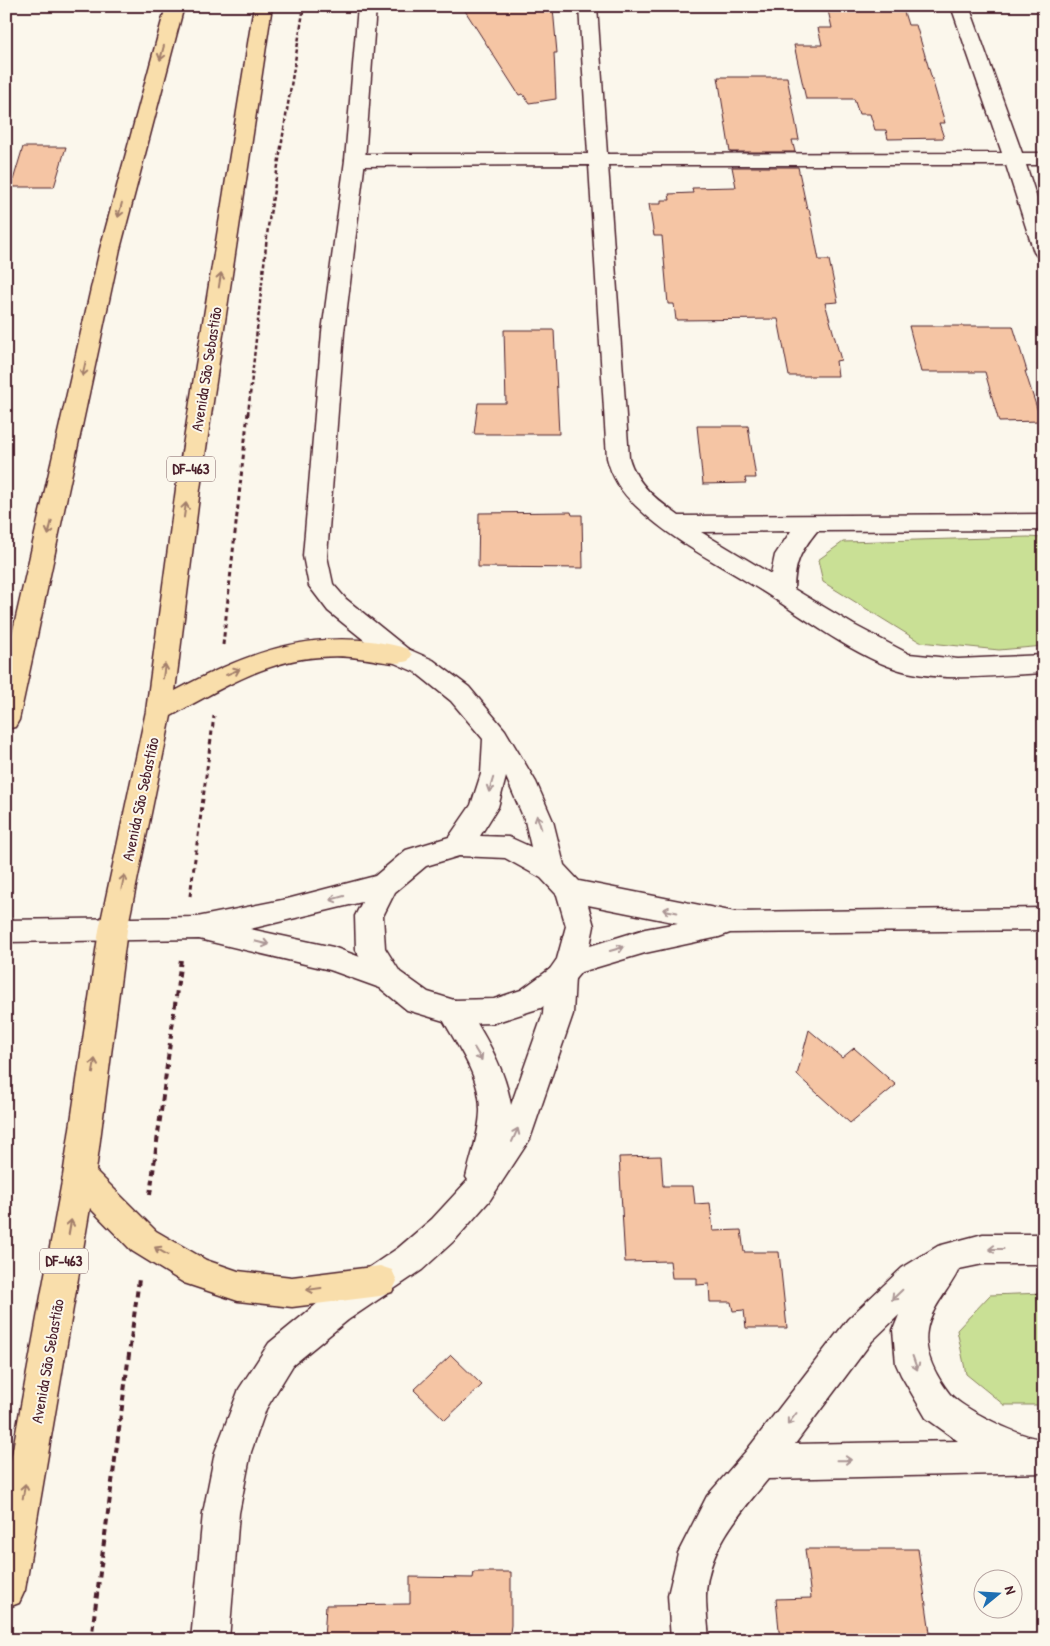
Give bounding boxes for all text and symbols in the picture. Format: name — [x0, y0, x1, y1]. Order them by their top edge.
one-way arrow — [157, 45, 166, 61]
one-way arrow — [115, 202, 125, 218]
one-way arrow — [215, 272, 225, 288]
street label: Avenida São Sebastião — [185, 305, 227, 433]
one-way arrow — [79, 360, 88, 376]
road number: DF-463 — [167, 456, 215, 482]
one-way arrow — [180, 502, 190, 518]
one-way arrow — [45, 519, 54, 535]
one-way arrow — [159, 663, 169, 679]
one-way arrow — [225, 667, 240, 676]
street label: Avenida São Sebastião — [116, 735, 164, 863]
one-way arrow — [485, 776, 495, 792]
one-way arrow — [534, 815, 543, 831]
one-way arrow — [119, 874, 128, 890]
one-way arrow — [329, 894, 345, 903]
one-way arrow — [662, 906, 678, 915]
one-way arrow — [253, 938, 269, 948]
one-way arrow — [609, 944, 625, 954]
one-way arrow — [474, 1046, 484, 1060]
one-way arrow — [89, 1059, 99, 1075]
one-way arrow — [511, 1128, 521, 1143]
one-way arrow — [65, 1219, 75, 1235]
one-way arrow — [989, 1244, 1005, 1254]
one-way arrow — [154, 1245, 168, 1255]
road number: DF-463 — [40, 1248, 88, 1274]
one-way arrow — [307, 1285, 323, 1295]
one-way arrow — [891, 1289, 903, 1301]
street label: Avenida São Sebastião — [25, 1297, 69, 1425]
one-way arrow — [911, 1355, 920, 1370]
one-way arrow — [787, 1412, 798, 1425]
one-way arrow — [836, 1455, 852, 1465]
one-way arrow — [20, 1483, 30, 1499]
north arrow — [972, 1568, 1022, 1618]
text: N — [1001, 1583, 1021, 1597]

